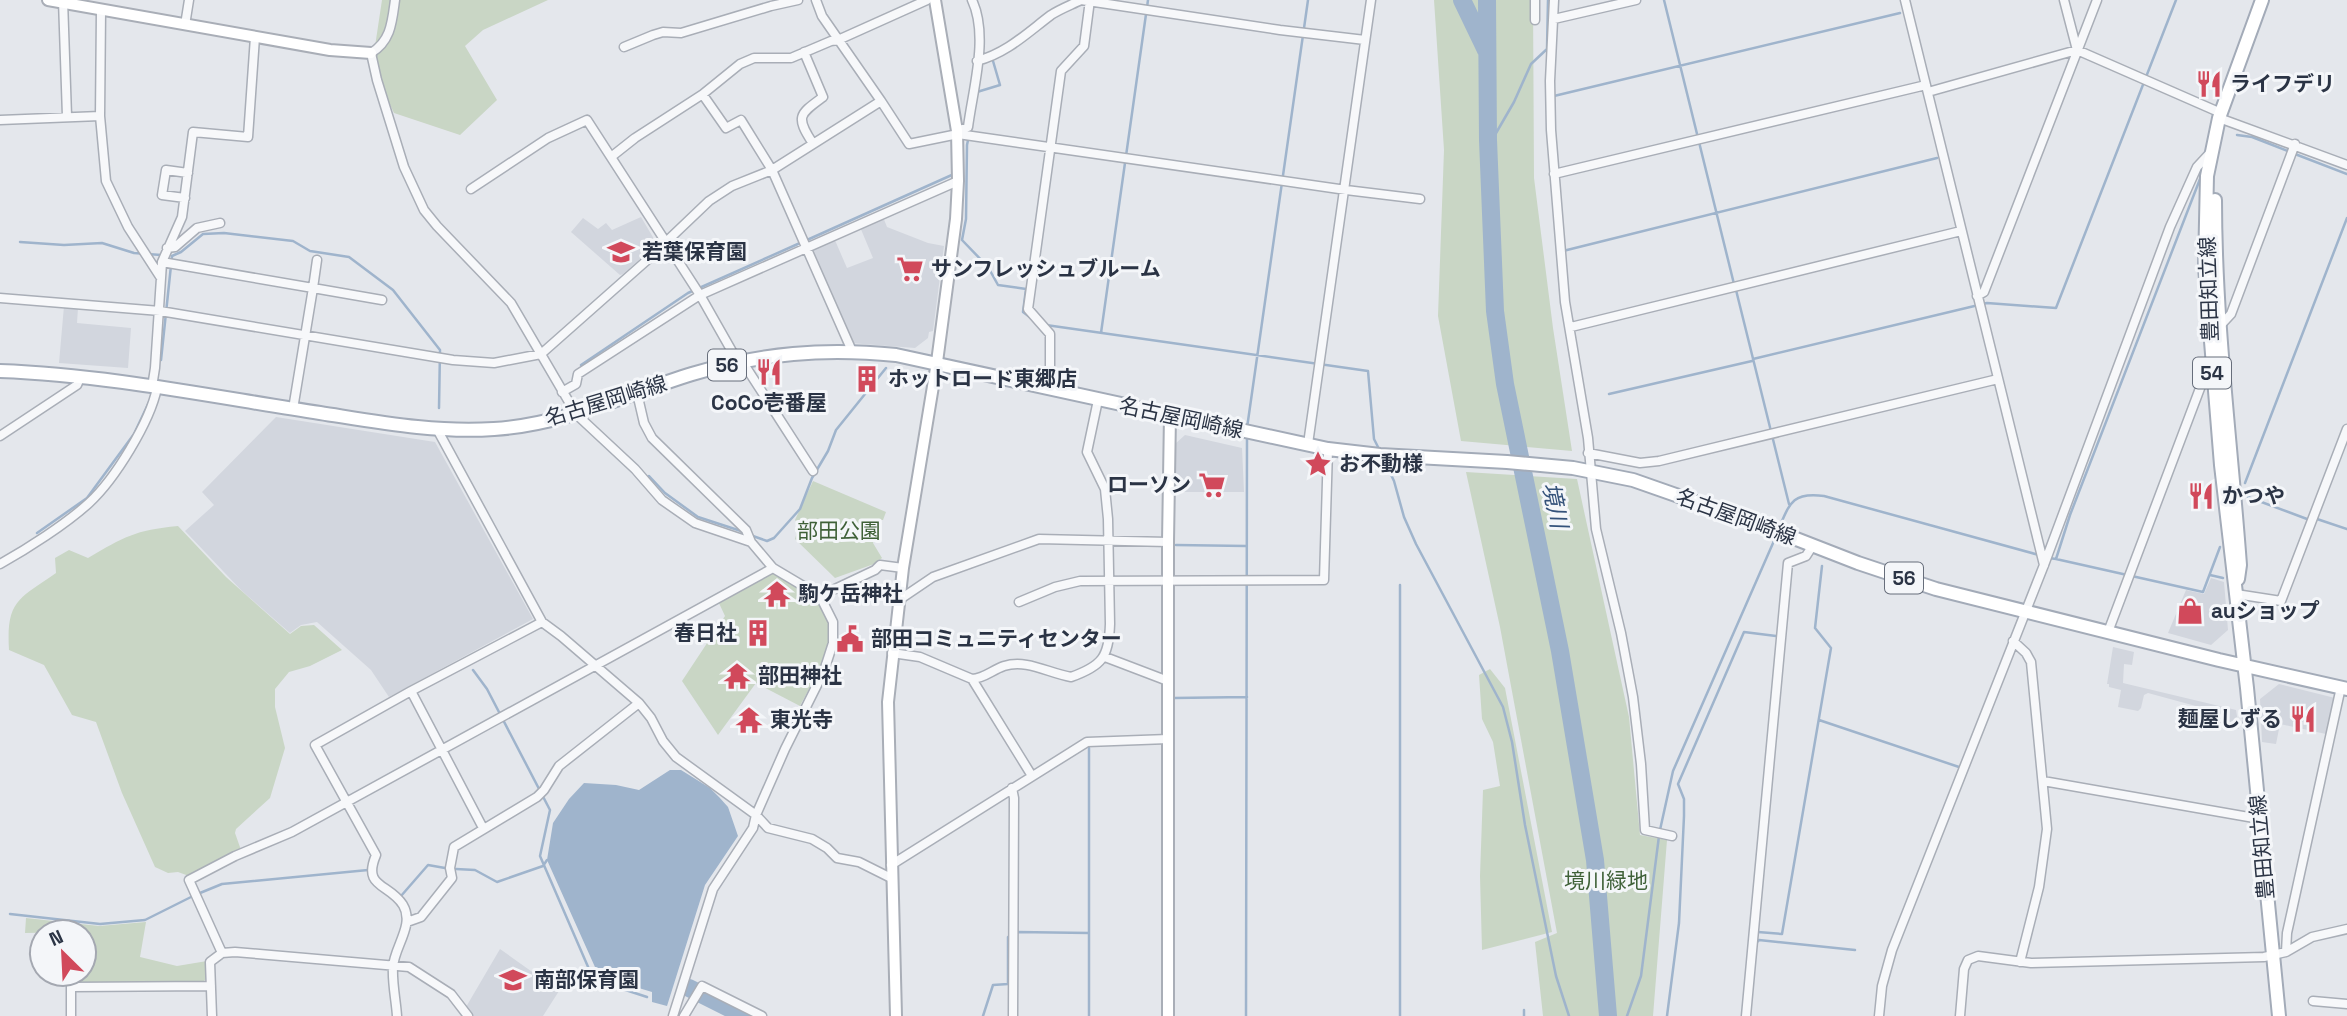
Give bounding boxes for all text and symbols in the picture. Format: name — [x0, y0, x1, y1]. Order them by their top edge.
restaurant icon: ライフデリ — [2194, 69, 2224, 99]
place label: ライフデリ — [2230, 70, 2335, 97]
street label: 豊田知立線 — [2193, 236, 2224, 342]
school or university icon: 若葉保育園 — [606, 237, 636, 267]
place label: 若葉保育園 — [642, 238, 747, 265]
supermarket icon: サンフレッシュブルーム — [895, 254, 925, 284]
place label: サンフレッシュブルーム — [931, 255, 1161, 282]
road number: 56 — [708, 350, 746, 380]
restaurant icon: CoCo壱番屋 — [754, 357, 784, 387]
road number: 54 — [2193, 358, 2231, 388]
building icon: ホットロード東郷店 — [852, 364, 882, 394]
place label: ホットロード東郷店 — [888, 365, 1077, 392]
street label: 名古屋岡崎線 — [542, 369, 670, 432]
place label: CoCo壱番屋 — [711, 389, 827, 416]
street label: 名古屋岡崎線 — [1117, 391, 1246, 444]
place icon: お不動様 — [1303, 449, 1333, 479]
place label: お不動様 — [1339, 450, 1423, 477]
supermarket icon: ローソン — [1197, 470, 1227, 500]
place label: ローソン — [1107, 471, 1191, 498]
water label: 境川 — [1536, 479, 1575, 534]
restaurant icon: かつや — [2186, 481, 2216, 511]
street label: 名古屋岡崎線 — [1672, 482, 1800, 551]
place label: かつや — [2222, 482, 2285, 509]
park label: 部田公園 — [797, 517, 881, 544]
road number: 56 — [1885, 562, 1923, 594]
temple icon: 駒ケ岳神社 — [762, 579, 792, 609]
place label: 駒ケ岳神社 — [798, 580, 903, 607]
shop icon: auショップ — [2175, 596, 2205, 626]
place label: auショップ — [2211, 597, 2320, 624]
building icon: 春日社 — [743, 618, 773, 648]
place label: 春日社 — [674, 619, 737, 646]
public building icon: 部田コミュニティセンター — [835, 624, 865, 654]
place label: 部田コミュニティセンター — [871, 625, 1122, 652]
temple icon: 部田神社 — [722, 661, 752, 691]
place label: 部田神社 — [758, 662, 842, 689]
restaurant icon: 麺屋しずる — [2288, 704, 2318, 734]
temple icon: 東光寺 — [734, 705, 764, 735]
place label: 麺屋しずる — [2177, 705, 2282, 732]
place label: 東光寺 — [770, 706, 833, 733]
street label: 豊田知立線 — [2243, 794, 2280, 901]
park label: 境川緑地 — [1564, 867, 1648, 894]
north arrow — [28, 918, 98, 988]
text: N — [45, 924, 67, 952]
school or university icon: 南部保育園 — [498, 965, 528, 995]
place label: 南部保育園 — [534, 966, 639, 993]

